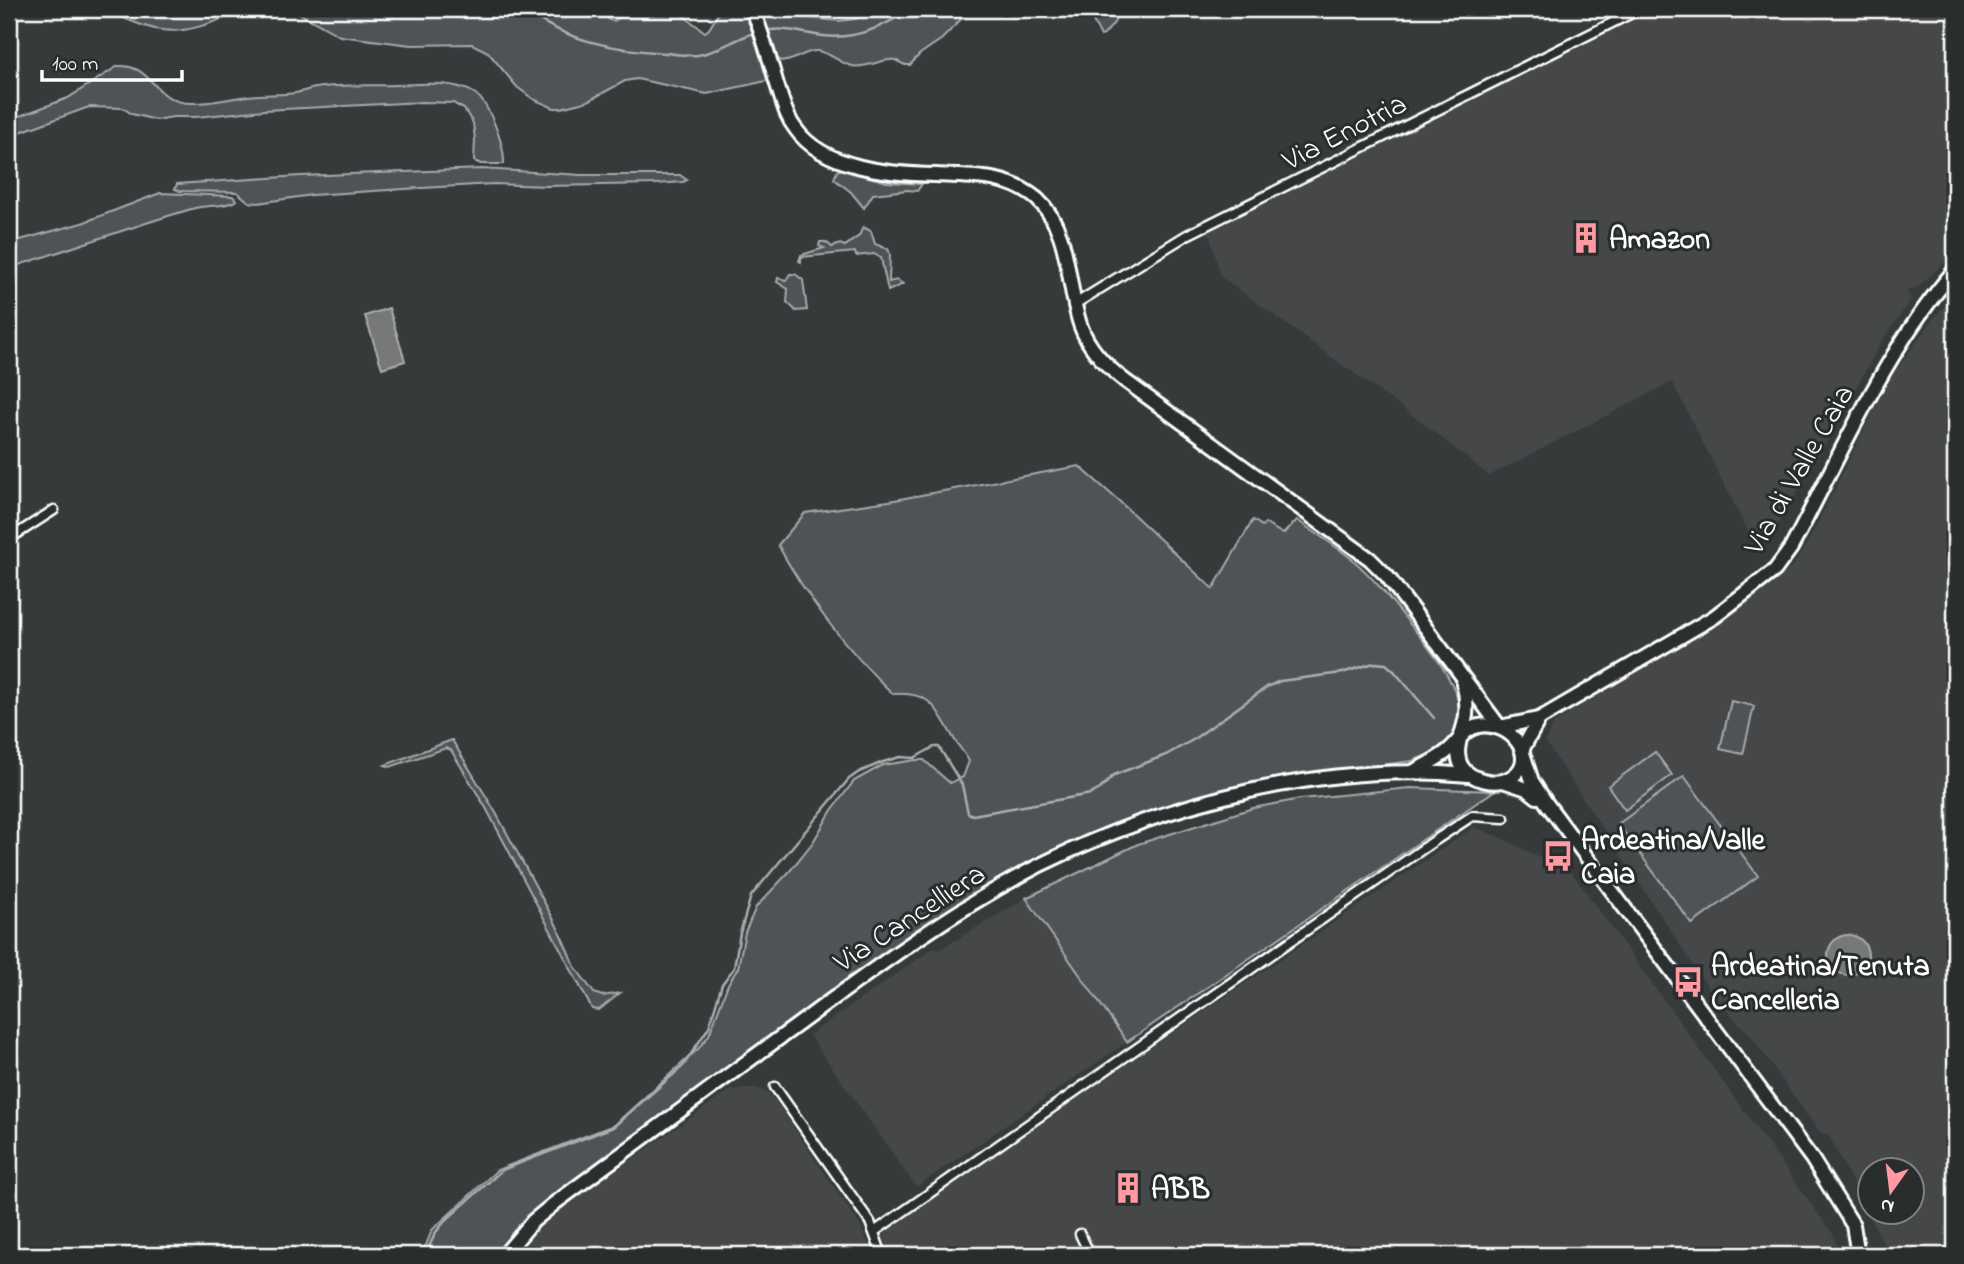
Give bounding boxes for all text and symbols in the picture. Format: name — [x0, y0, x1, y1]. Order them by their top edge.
scale bar — [42, 38, 182, 82]
text: 100 m — [52, 50, 98, 80]
street label: Via Enotria — [1275, 84, 1415, 184]
place label: Amazon — [1609, 219, 1710, 263]
building icon: Amazon — [1569, 221, 1603, 255]
street label: Via di Valle Caia — [1734, 377, 1867, 565]
place label: Ardeatina/Valle Caia — [1581, 820, 1766, 898]
bus stop icon: Ardeatina/Valle Caia — [1541, 839, 1575, 873]
street label: Via Cancelliera — [825, 854, 995, 986]
place label: Ardeatina/Tenuta Cancelleria — [1711, 946, 1930, 1024]
bus stop icon: Ardeatina/Tenuta Cancelleria — [1671, 965, 1705, 999]
north arrow — [1856, 1156, 1926, 1226]
place label: ABB — [1151, 1169, 1210, 1213]
building icon: ABB — [1111, 1171, 1145, 1205]
text: N — [1878, 1190, 1897, 1220]

